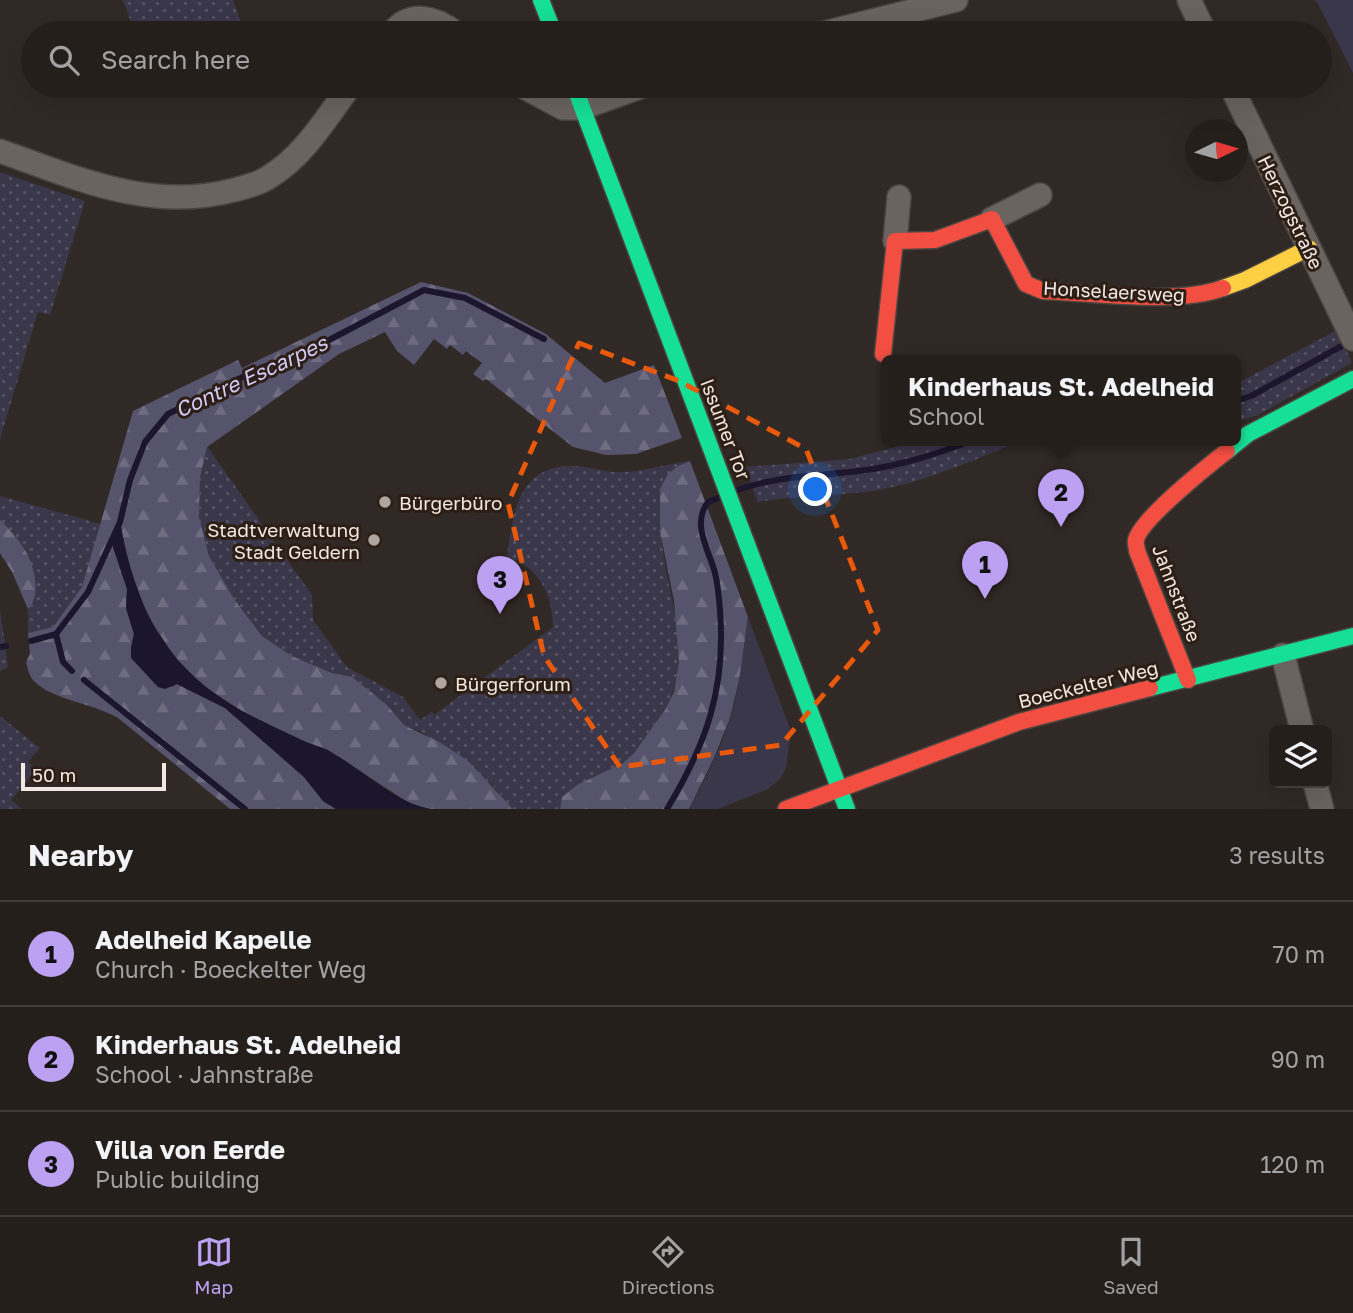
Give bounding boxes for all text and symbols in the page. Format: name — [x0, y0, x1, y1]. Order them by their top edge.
search box — [21, 21, 1332, 98]
icon: search — [45, 41, 83, 79]
text: Search here — [101, 44, 250, 75]
north arrow — [1185, 119, 1248, 182]
street label: Herzogstraße — [1254, 151, 1328, 273]
street label: Honselaersweg — [1043, 276, 1185, 306]
water label: Contre Escarpes — [171, 329, 332, 423]
popup — [881, 355, 1241, 446]
text: Kinderhaus St. Adelheid — [908, 371, 1214, 402]
street label: Issumer Tor — [696, 375, 756, 483]
text: School — [908, 402, 984, 430]
pin: 2 — [1038, 469, 1084, 527]
your location — [798, 472, 832, 506]
place label: Bürgerbüro — [399, 491, 502, 514]
marker: Bürgerbüro — [377, 494, 393, 510]
place label: Stadtverwaltung Stadt Geldern — [207, 518, 360, 563]
marker: Stadtverwaltung Stadt Geldern — [366, 532, 382, 548]
pin: 1 — [962, 541, 1008, 599]
street label: Jahnstraße — [1148, 541, 1206, 645]
pin: 3 — [477, 556, 523, 614]
street label: Boeckelter Weg — [1016, 655, 1160, 713]
place label: Bürgerforum — [455, 672, 571, 695]
marker: Bürgerforum — [433, 675, 449, 691]
map controls — [1269, 725, 1332, 788]
button: layers — [1269, 725, 1332, 788]
scale bar — [21, 760, 166, 792]
text: 50 m — [32, 763, 76, 786]
text: Nearby — [28, 837, 133, 873]
text: 3 results — [1229, 841, 1325, 869]
text: Adelheid Kapelle — [95, 924, 312, 955]
text: 1 — [45, 940, 57, 968]
text: 70 m — [1272, 940, 1325, 968]
text: Church · Boeckelter Weg — [95, 955, 366, 983]
text: Kinderhaus St. Adelheid — [95, 1029, 401, 1060]
text: 2 — [44, 1045, 58, 1073]
text: 90 m — [1271, 1045, 1325, 1073]
text: School · Jahnstraße — [95, 1060, 314, 1088]
text: Villa von Eerde — [95, 1134, 285, 1165]
text: 3 — [44, 1150, 58, 1178]
text: 120 m — [1260, 1150, 1325, 1178]
text: Public building — [95, 1165, 260, 1193]
tab: Map — [194, 1233, 233, 1298]
tab: Directions — [622, 1233, 715, 1298]
tab: Saved — [1103, 1233, 1159, 1298]

